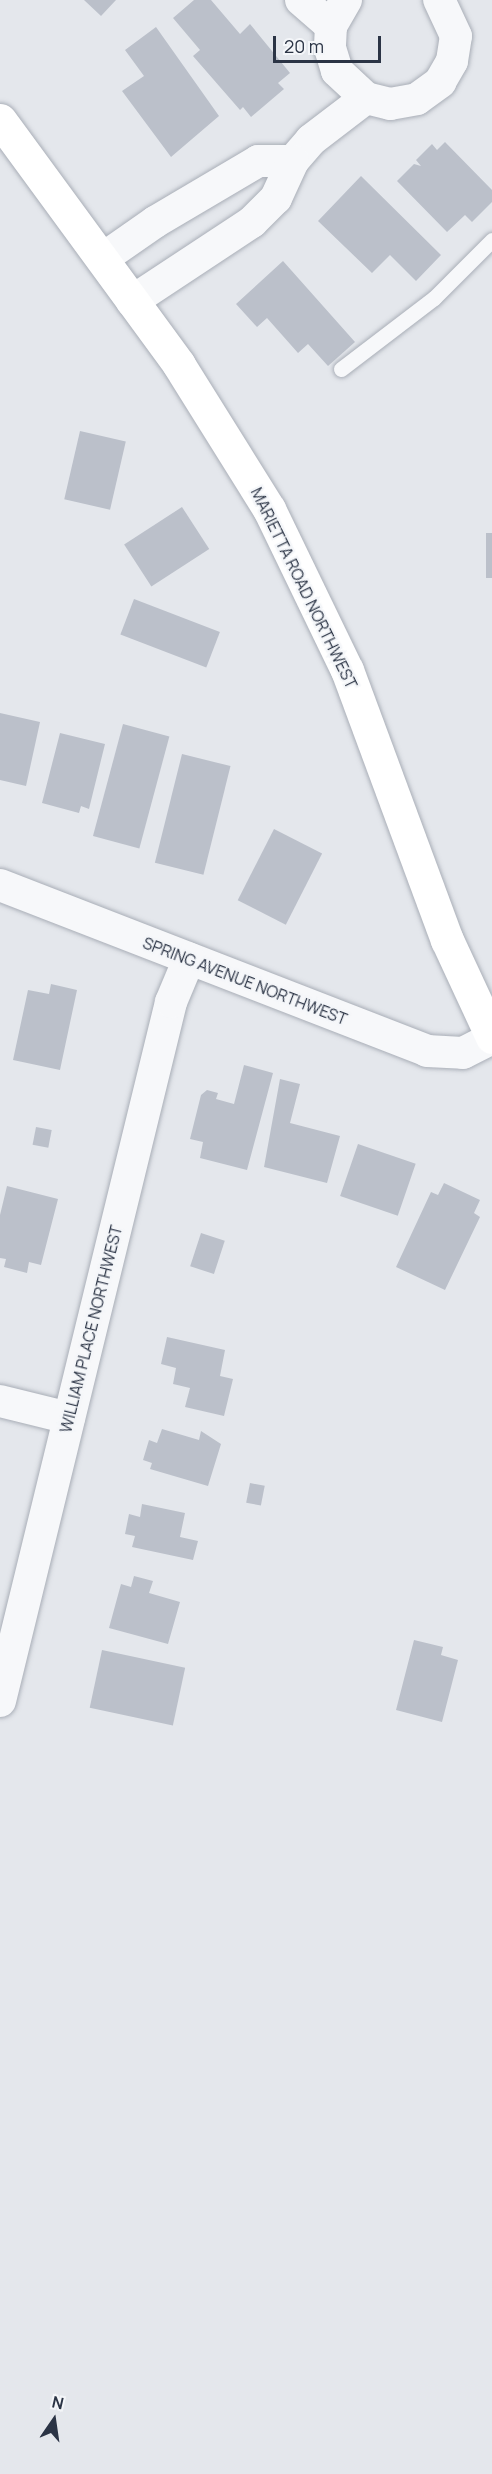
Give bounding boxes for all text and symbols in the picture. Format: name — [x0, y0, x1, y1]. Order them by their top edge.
scale bar — [276, 24, 384, 62]
text: 20 m — [284, 34, 324, 58]
street label: MARIETTA ROAD NORTHWEST — [247, 484, 361, 692]
street label: SPRING AVENUE NORTHWEST — [140, 933, 350, 1029]
street label: WILLIAM PLACE NORTHWEST — [56, 1223, 126, 1435]
north arrow — [24, 2390, 84, 2450]
text: N — [50, 2390, 66, 2414]

